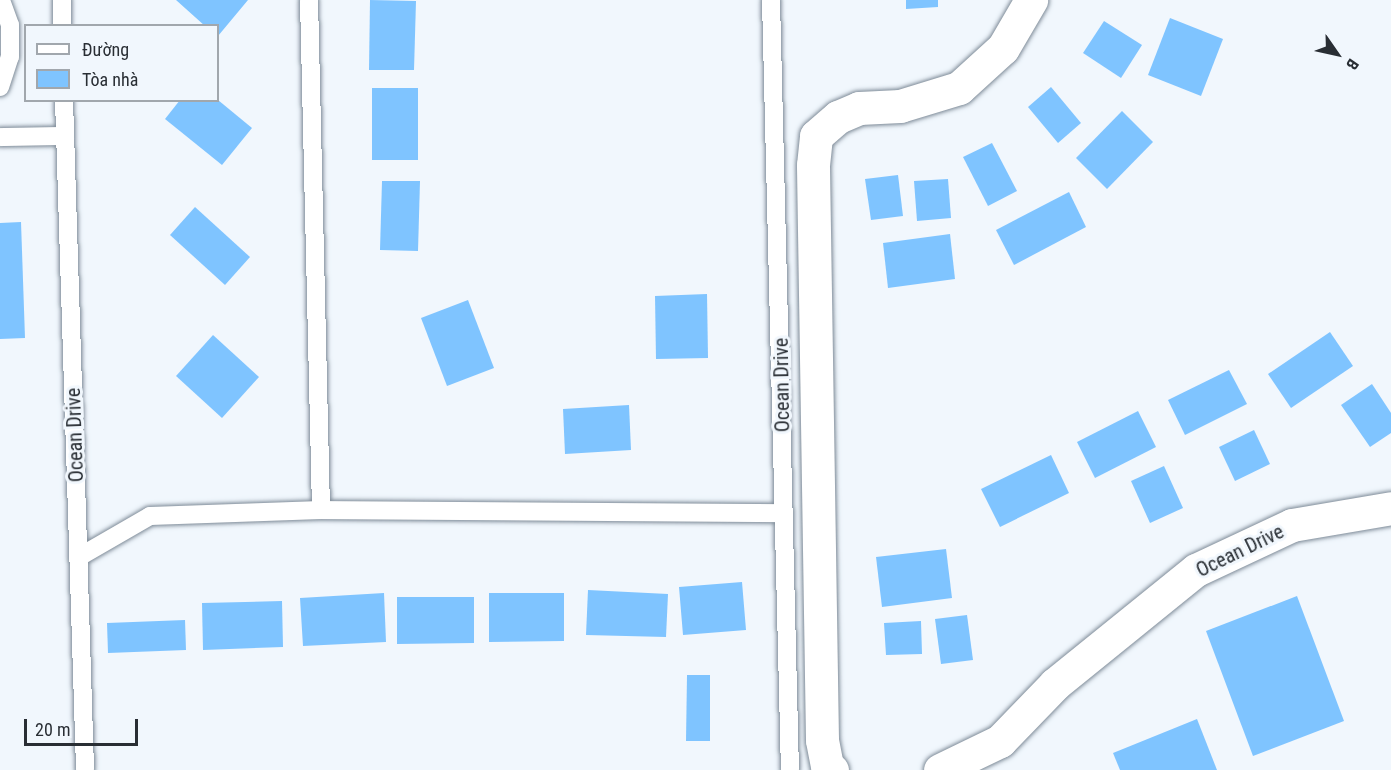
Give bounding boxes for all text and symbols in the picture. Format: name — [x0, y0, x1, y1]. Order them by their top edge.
legend — [24, 24, 219, 102]
north arrow — [1307, 24, 1367, 84]
text: Đường — [82, 39, 129, 60]
text: B — [1342, 55, 1363, 73]
text: Tòa nhà — [82, 69, 138, 90]
street label: Ocean Drive — [769, 338, 795, 432]
street label: Ocean Drive — [61, 387, 89, 483]
street label: Ocean Drive — [1192, 520, 1288, 582]
scale bar — [27, 707, 141, 745]
text: 20 m — [35, 719, 70, 740]

